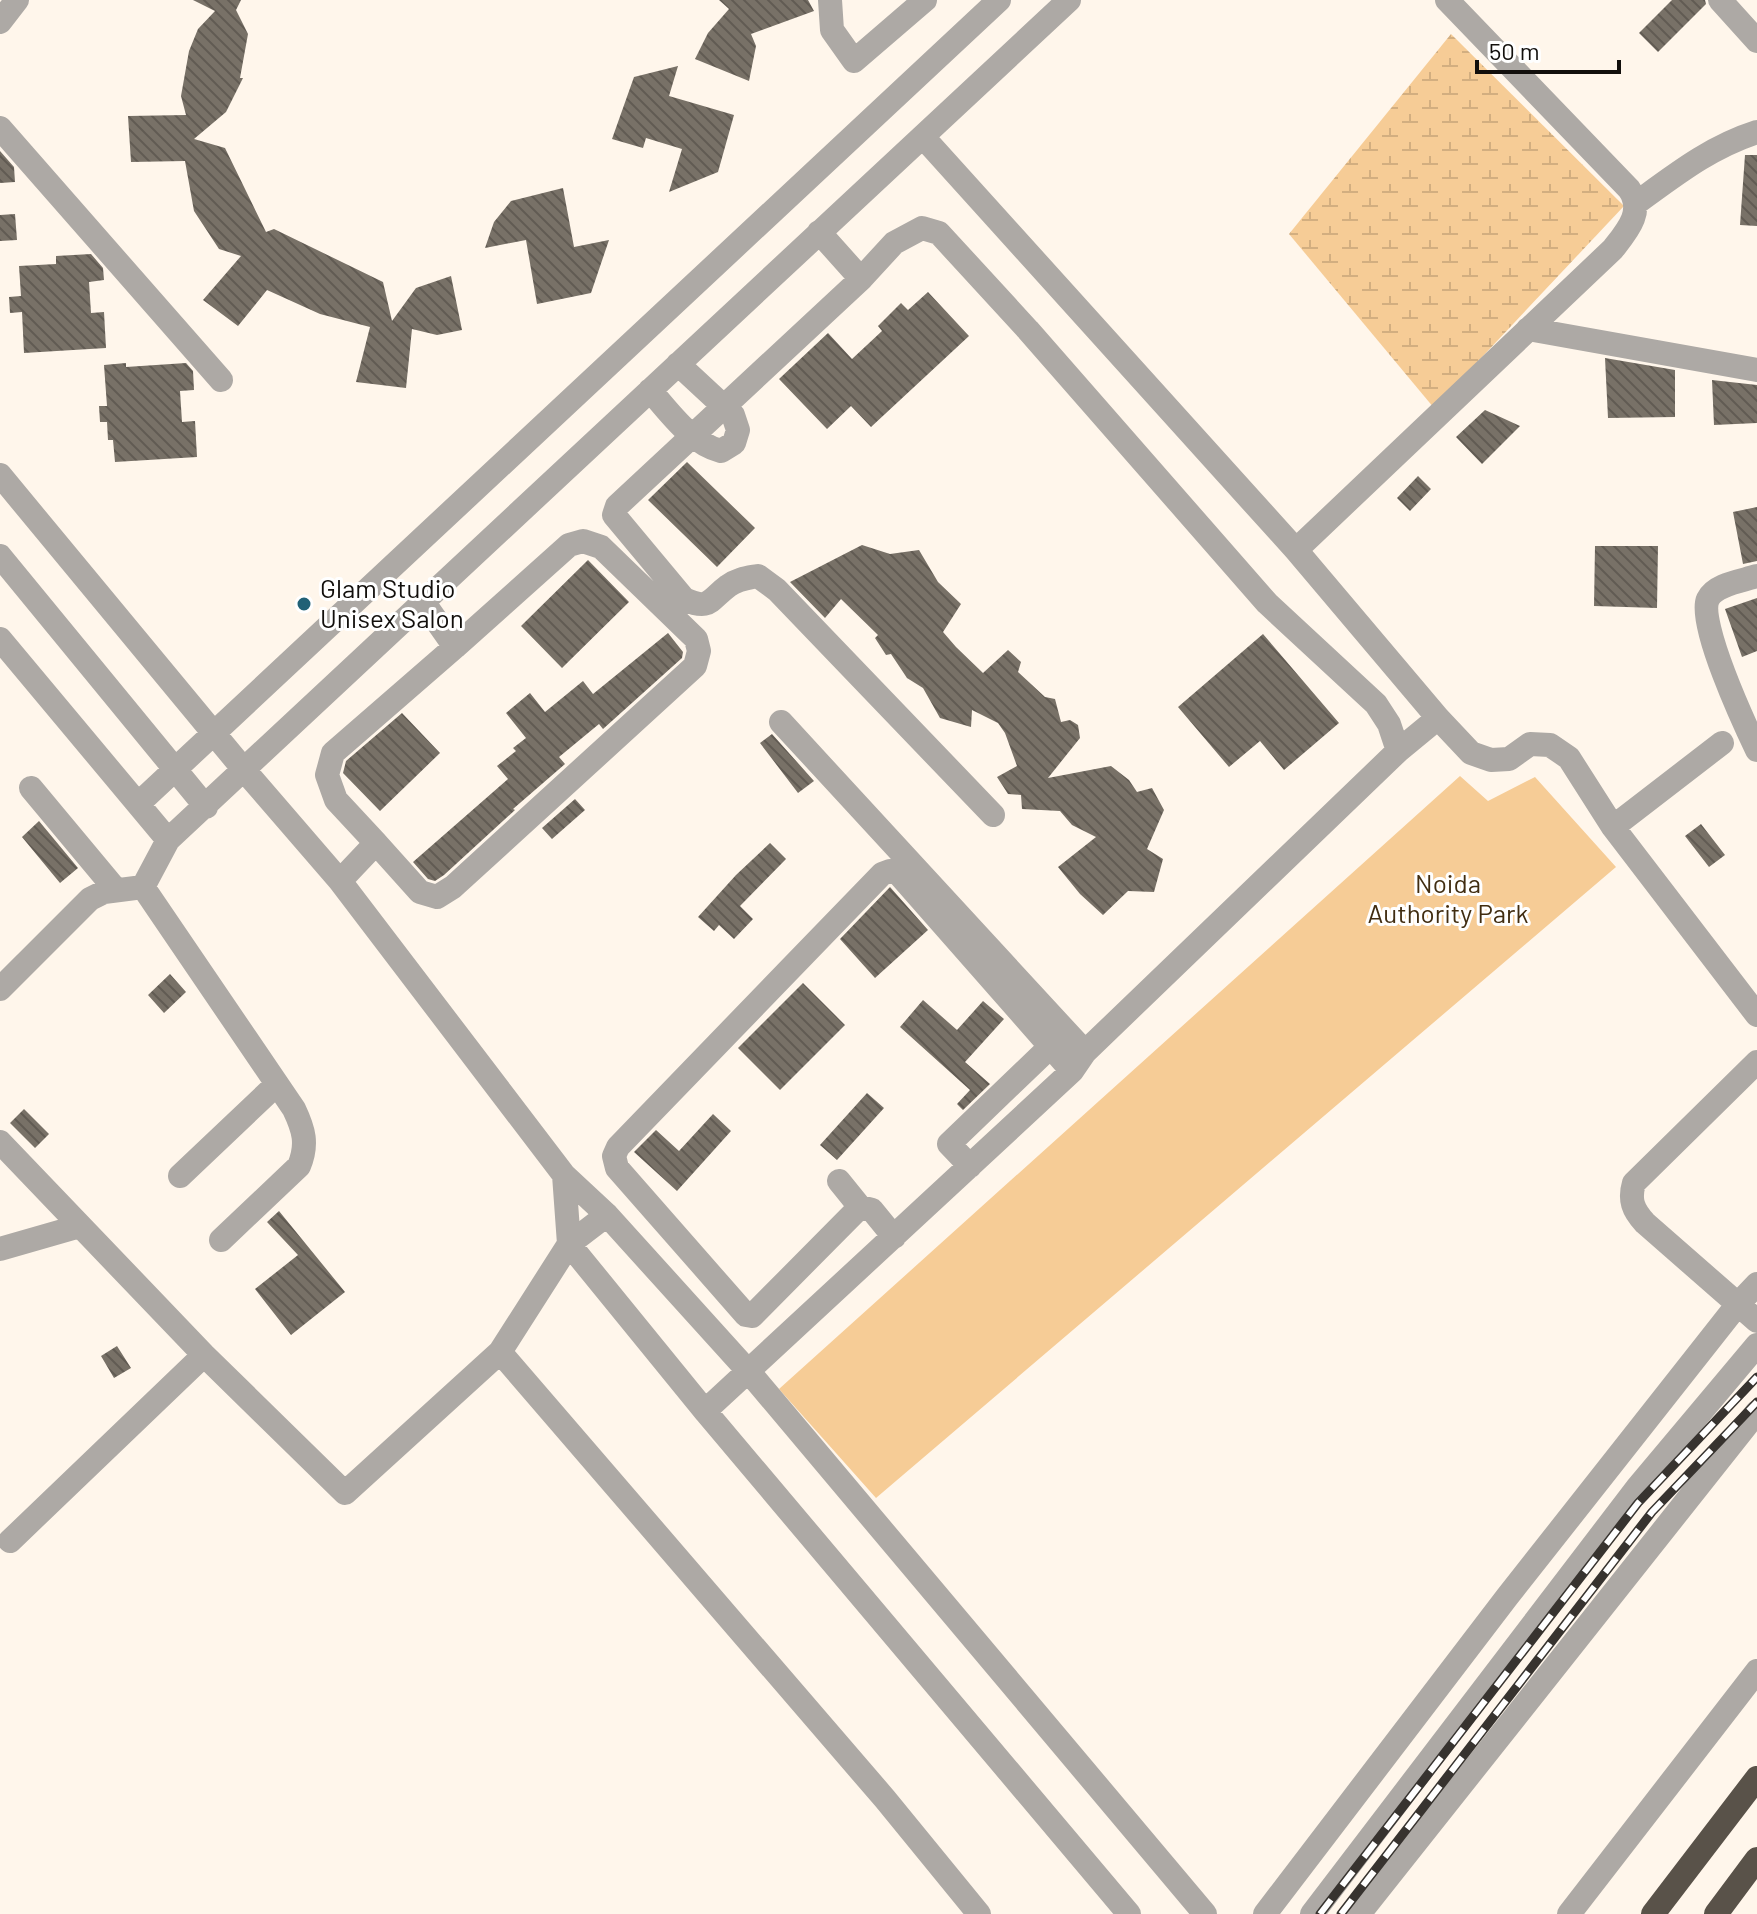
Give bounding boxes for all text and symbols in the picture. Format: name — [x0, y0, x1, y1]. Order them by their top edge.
scale bar — [1477, 24, 1619, 74]
text: 50 m — [1489, 36, 1540, 65]
place label: Glam Studio Unisex Salon — [320, 572, 464, 633]
marker: Glam Studio Unisex Salon — [295, 595, 313, 613]
park label: Noida Authority Park — [1367, 867, 1529, 928]

